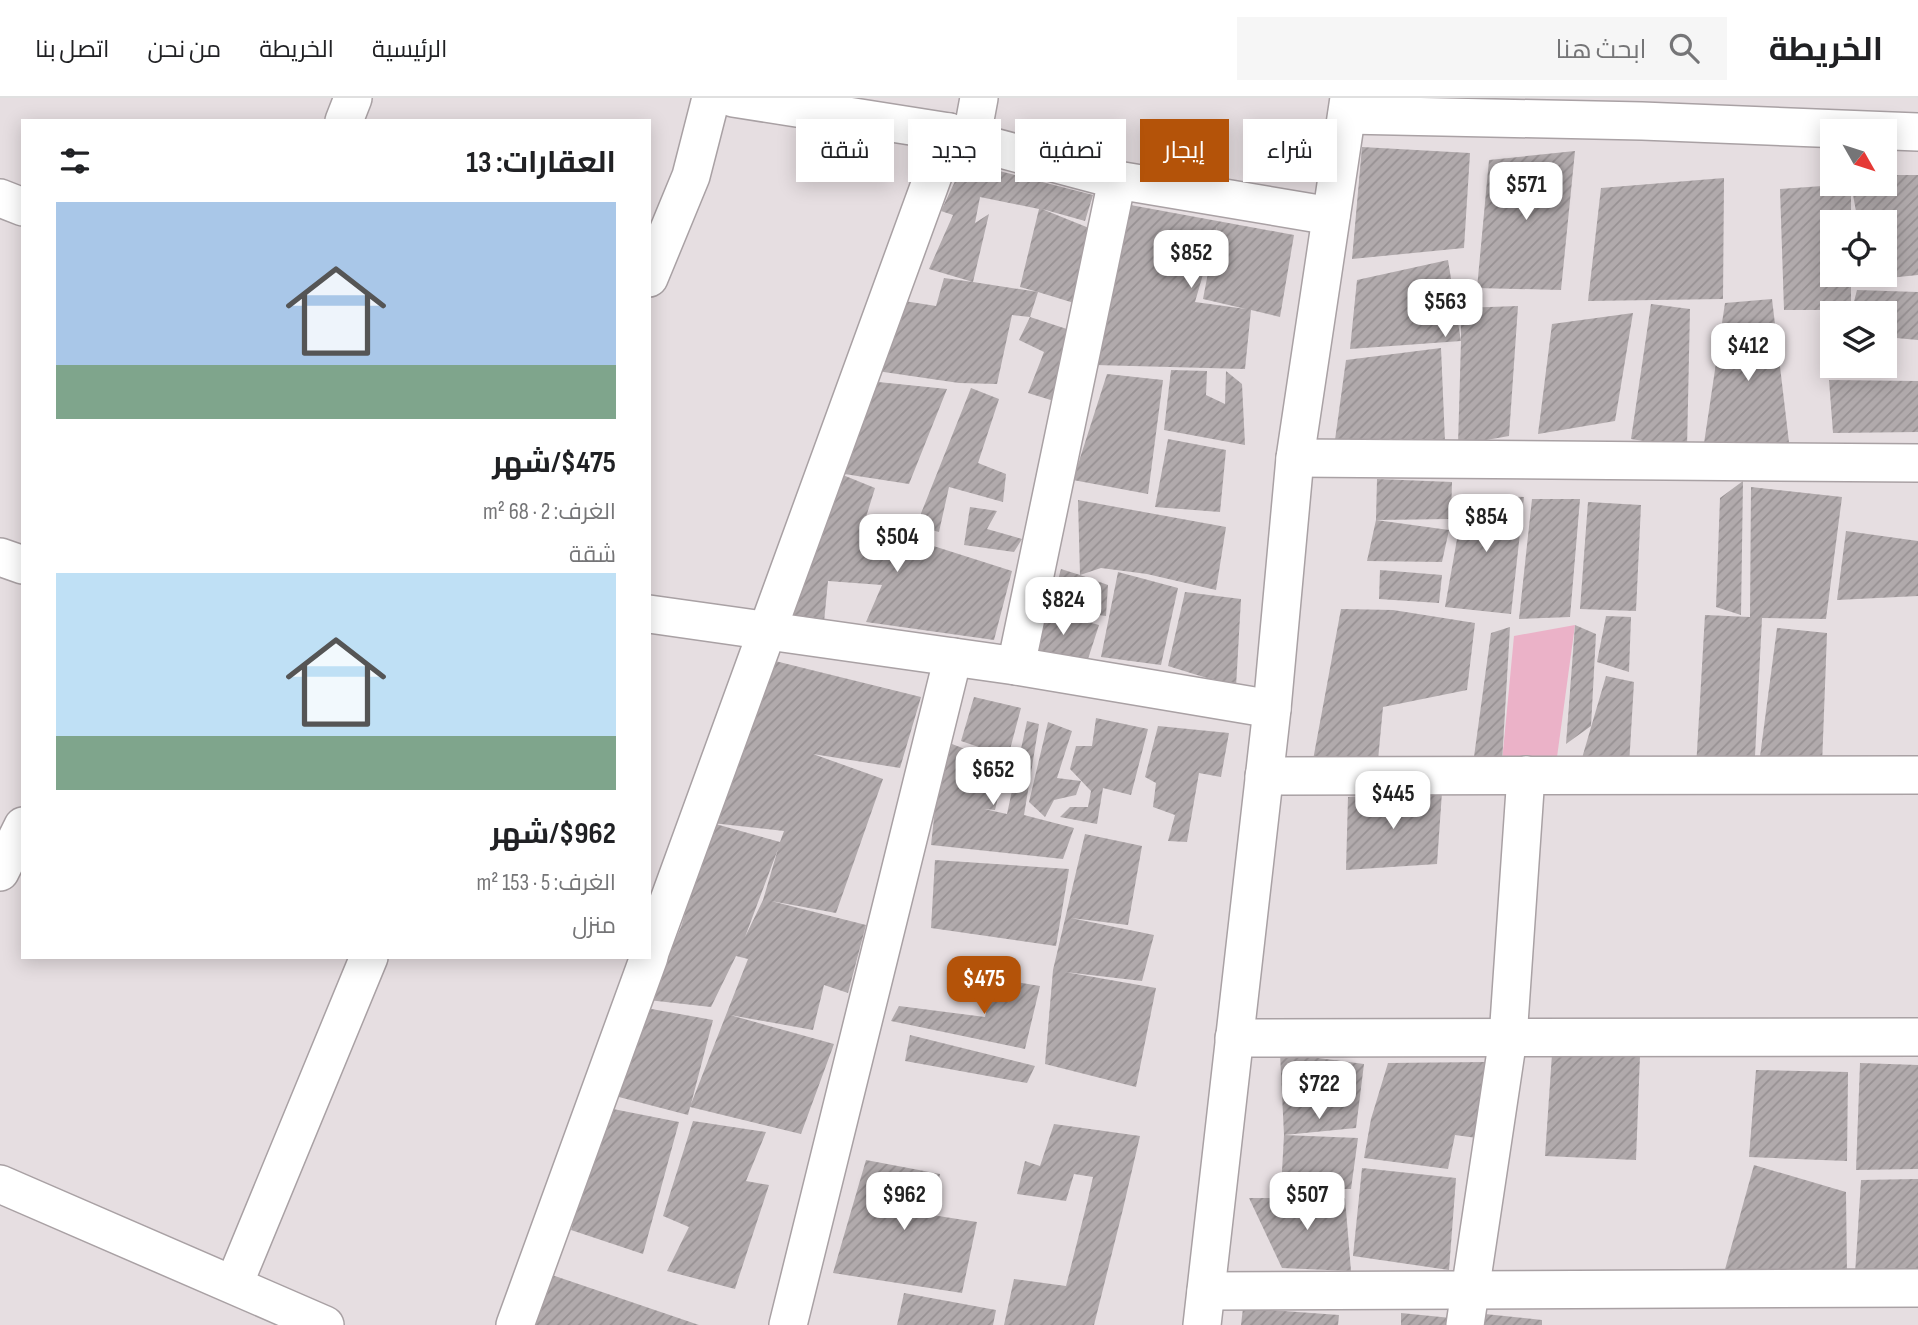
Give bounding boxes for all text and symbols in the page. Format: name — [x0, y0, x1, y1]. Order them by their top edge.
search box — [1237, 17, 1727, 80]
icon: search — [1665, 29, 1703, 67]
text: الخريطة — [1769, 30, 1883, 70]
text: اتصل بنا — [35, 35, 109, 64]
text: من نحن — [147, 35, 221, 64]
text: الخريطة — [259, 35, 334, 64]
text: الرئيسية — [372, 35, 447, 64]
text: ابحث هنا — [1556, 35, 1647, 66]
chip: شقة — [796, 119, 894, 182]
chip: جديد — [908, 119, 1001, 182]
chip: تصفية — [1015, 119, 1126, 182]
chip: إيجار — [1140, 119, 1229, 182]
chip: شراء — [1243, 119, 1337, 182]
north arrow — [1820, 119, 1897, 196]
map controls — [1820, 119, 1897, 378]
icon: filters — [56, 142, 94, 180]
text: العقارات: 13 — [466, 145, 616, 181]
pin: $571 — [1485, 162, 1567, 222]
text: $571 — [1506, 171, 1546, 199]
button: locate — [1820, 210, 1897, 287]
pin: $852 — [1150, 230, 1232, 290]
text: $852 — [1170, 239, 1212, 267]
icon: home — [273, 248, 399, 374]
pin: $563 — [1404, 280, 1486, 339]
text: $563 — [1424, 288, 1467, 316]
button: layers — [1820, 301, 1897, 378]
pin: $412 — [1707, 324, 1789, 383]
text: $412 — [1727, 332, 1769, 360]
text: $475/شهر — [492, 445, 616, 481]
pin: $854 — [1445, 494, 1527, 554]
text: الغرف: 2 · 68 m² — [483, 498, 616, 526]
text: $854 — [1464, 503, 1508, 531]
pin: $504 — [856, 514, 938, 574]
text: $504 — [875, 523, 919, 551]
text: شقة — [569, 541, 616, 569]
pin: $824 — [1022, 578, 1104, 637]
text: $824 — [1041, 586, 1085, 614]
icon: home — [273, 619, 399, 745]
pin: $652 — [952, 748, 1034, 807]
text: $652 — [972, 756, 1014, 784]
pin: $445 — [1352, 772, 1434, 831]
text: $445 — [1371, 780, 1415, 808]
text: $962/شهر — [490, 816, 616, 852]
text: الغرف: 5 · 153 m² — [477, 869, 616, 897]
text: منزل — [572, 912, 616, 940]
pin: $475 — [943, 956, 1025, 1016]
text: $475 — [963, 965, 1005, 993]
pin: $722 — [1278, 1062, 1360, 1121]
text: $722 — [1298, 1070, 1340, 1098]
pin: $962 — [863, 1172, 945, 1232]
pin: $507 — [1266, 1172, 1348, 1232]
text: $962 — [882, 1181, 926, 1209]
text: $507 — [1286, 1181, 1328, 1209]

